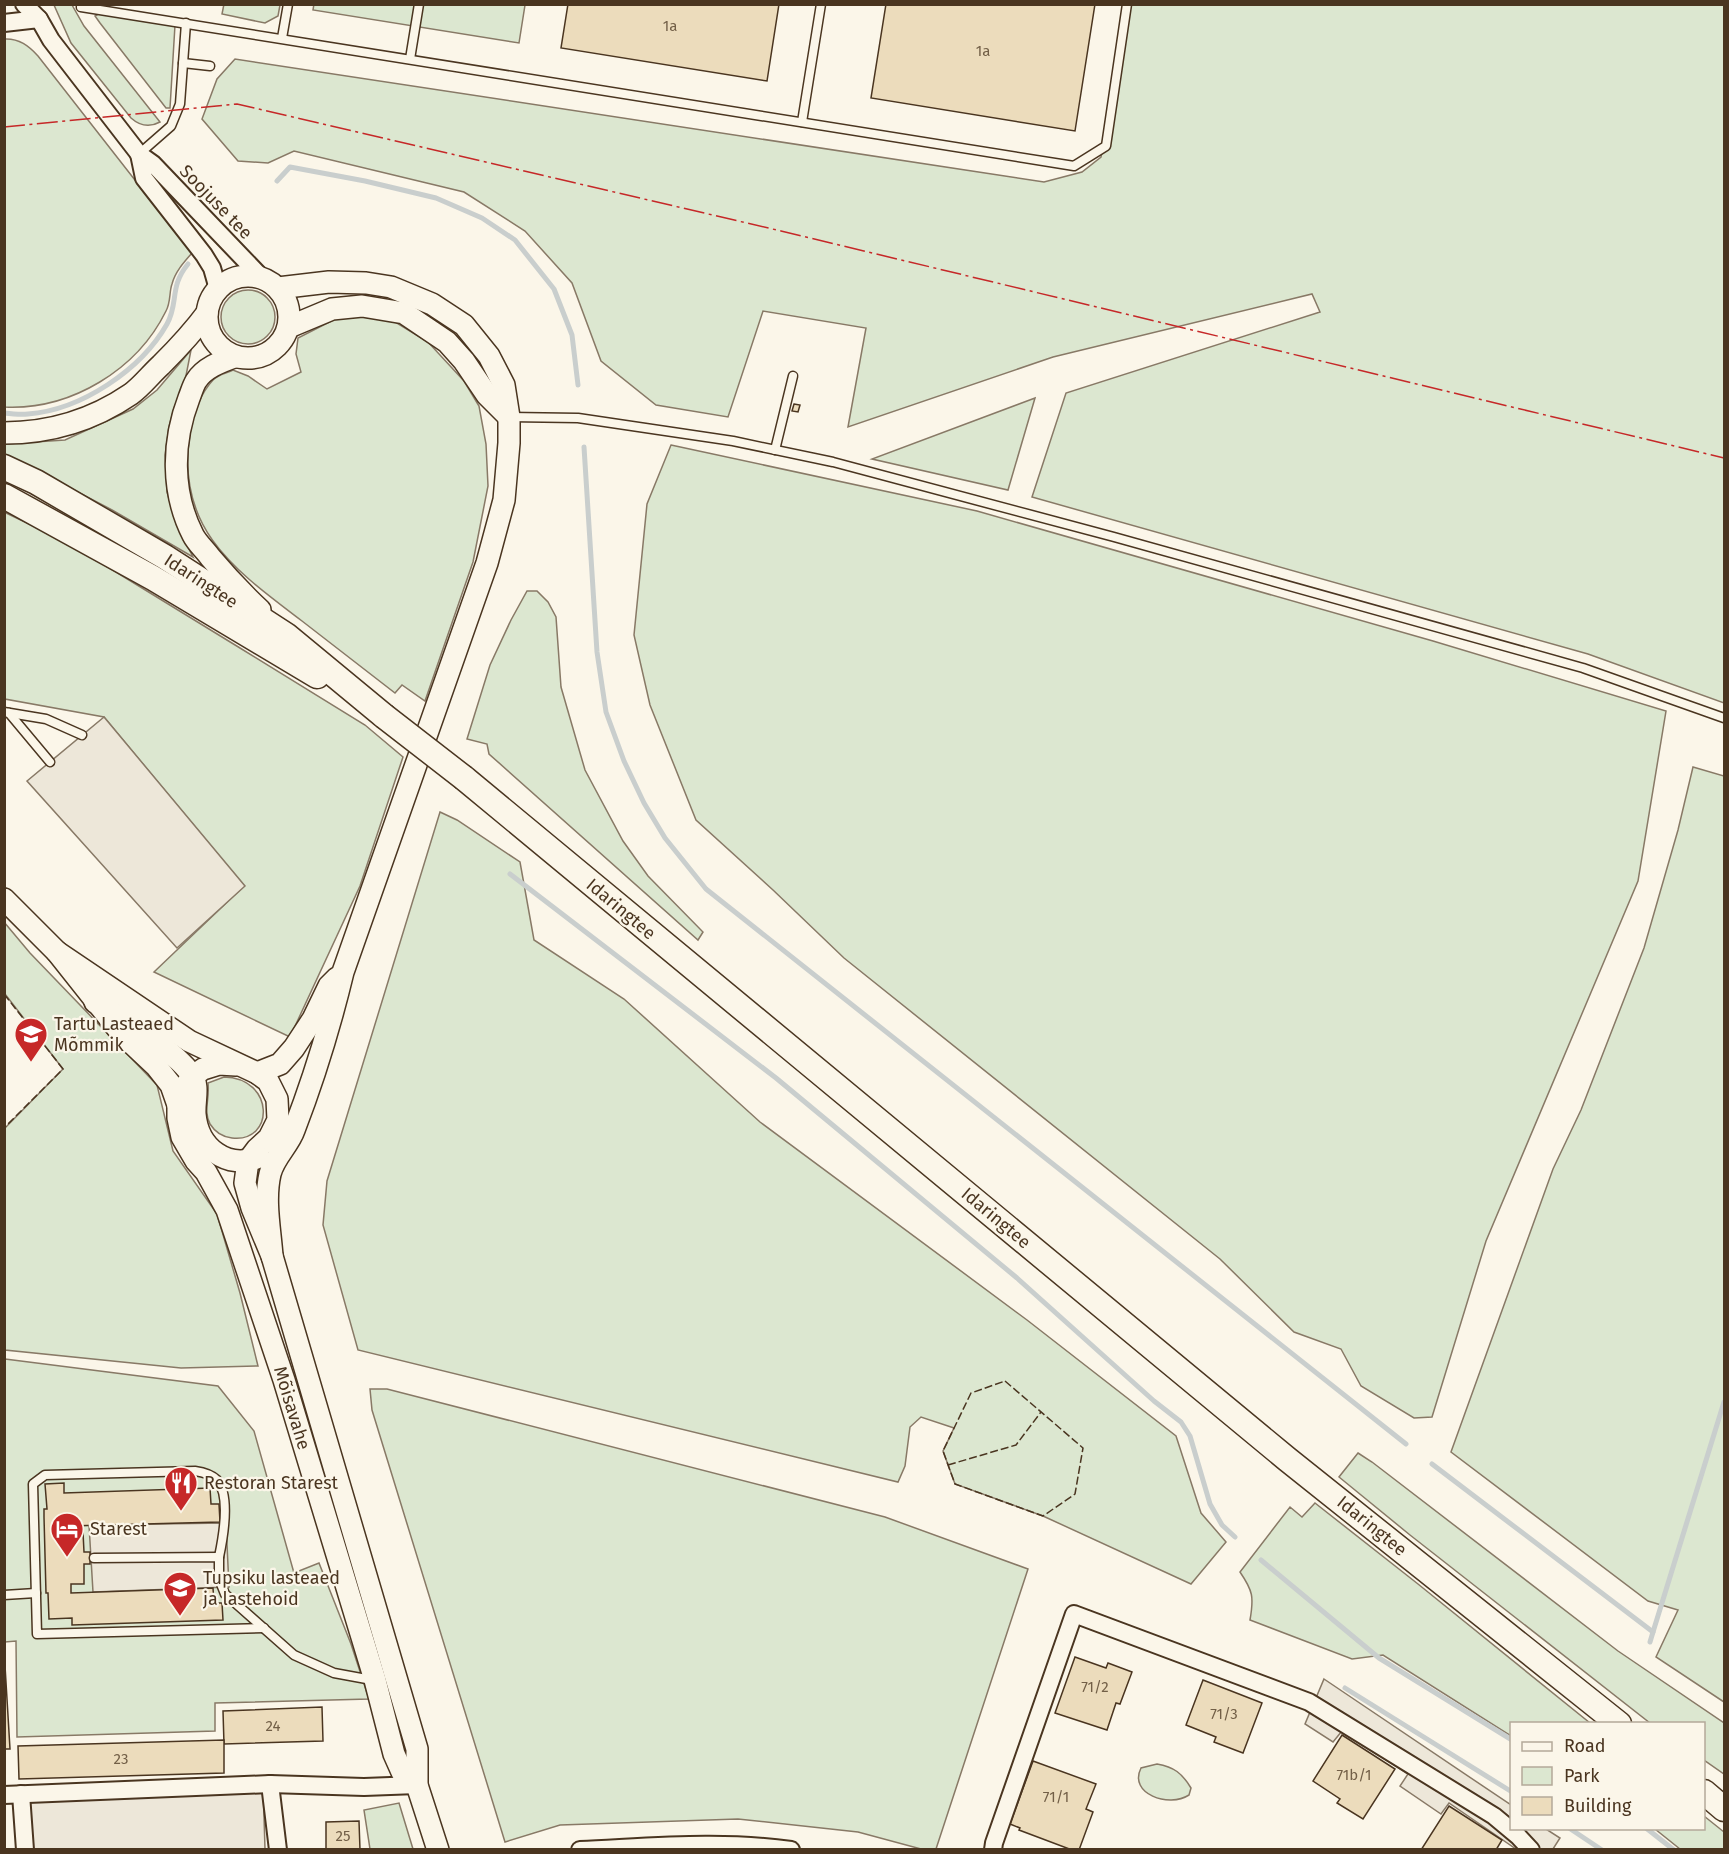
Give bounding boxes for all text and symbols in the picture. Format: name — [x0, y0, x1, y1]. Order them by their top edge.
house number: 1a — [663, 17, 677, 35]
house number: 1a — [976, 42, 990, 60]
street label: Soojuse tee — [175, 160, 257, 244]
street label: Idaringtee — [160, 549, 242, 613]
street label: Idaringtee — [582, 874, 660, 944]
place label: Tartu Lasteaed Mõmmik — [54, 1013, 174, 1056]
school or university icon: Tartu Lasteaed Mõmmik — [13, 1016, 49, 1063]
street label: Idaringtee — [957, 1183, 1035, 1253]
street label: Mõisavahe — [269, 1364, 315, 1452]
restaurant icon: Restoran Starest — [163, 1465, 199, 1512]
place label: Restoran Starest — [204, 1472, 339, 1494]
street label: Idaringtee — [1333, 1491, 1411, 1561]
hotel icon: Starest — [49, 1511, 85, 1558]
place label: Starest — [90, 1518, 148, 1540]
place label: Tupsiku lasteaed ja lastehoid — [202, 1567, 340, 1610]
school or university icon: Tupsiku lasteaed ja lastehoid — [162, 1570, 198, 1617]
house number: 71/2 — [1081, 1678, 1109, 1696]
house number: 71/3 — [1210, 1705, 1238, 1723]
house number: 24 — [265, 1717, 281, 1735]
legend — [1510, 1722, 1705, 1830]
text: Road — [1564, 1735, 1606, 1757]
house number: 23 — [114, 1750, 128, 1768]
text: Park — [1564, 1765, 1600, 1787]
house number: 71b/1 — [1336, 1766, 1372, 1784]
house number: 71/1 — [1043, 1788, 1069, 1806]
text: Building — [1564, 1795, 1632, 1817]
house number: 25 — [336, 1827, 350, 1845]

